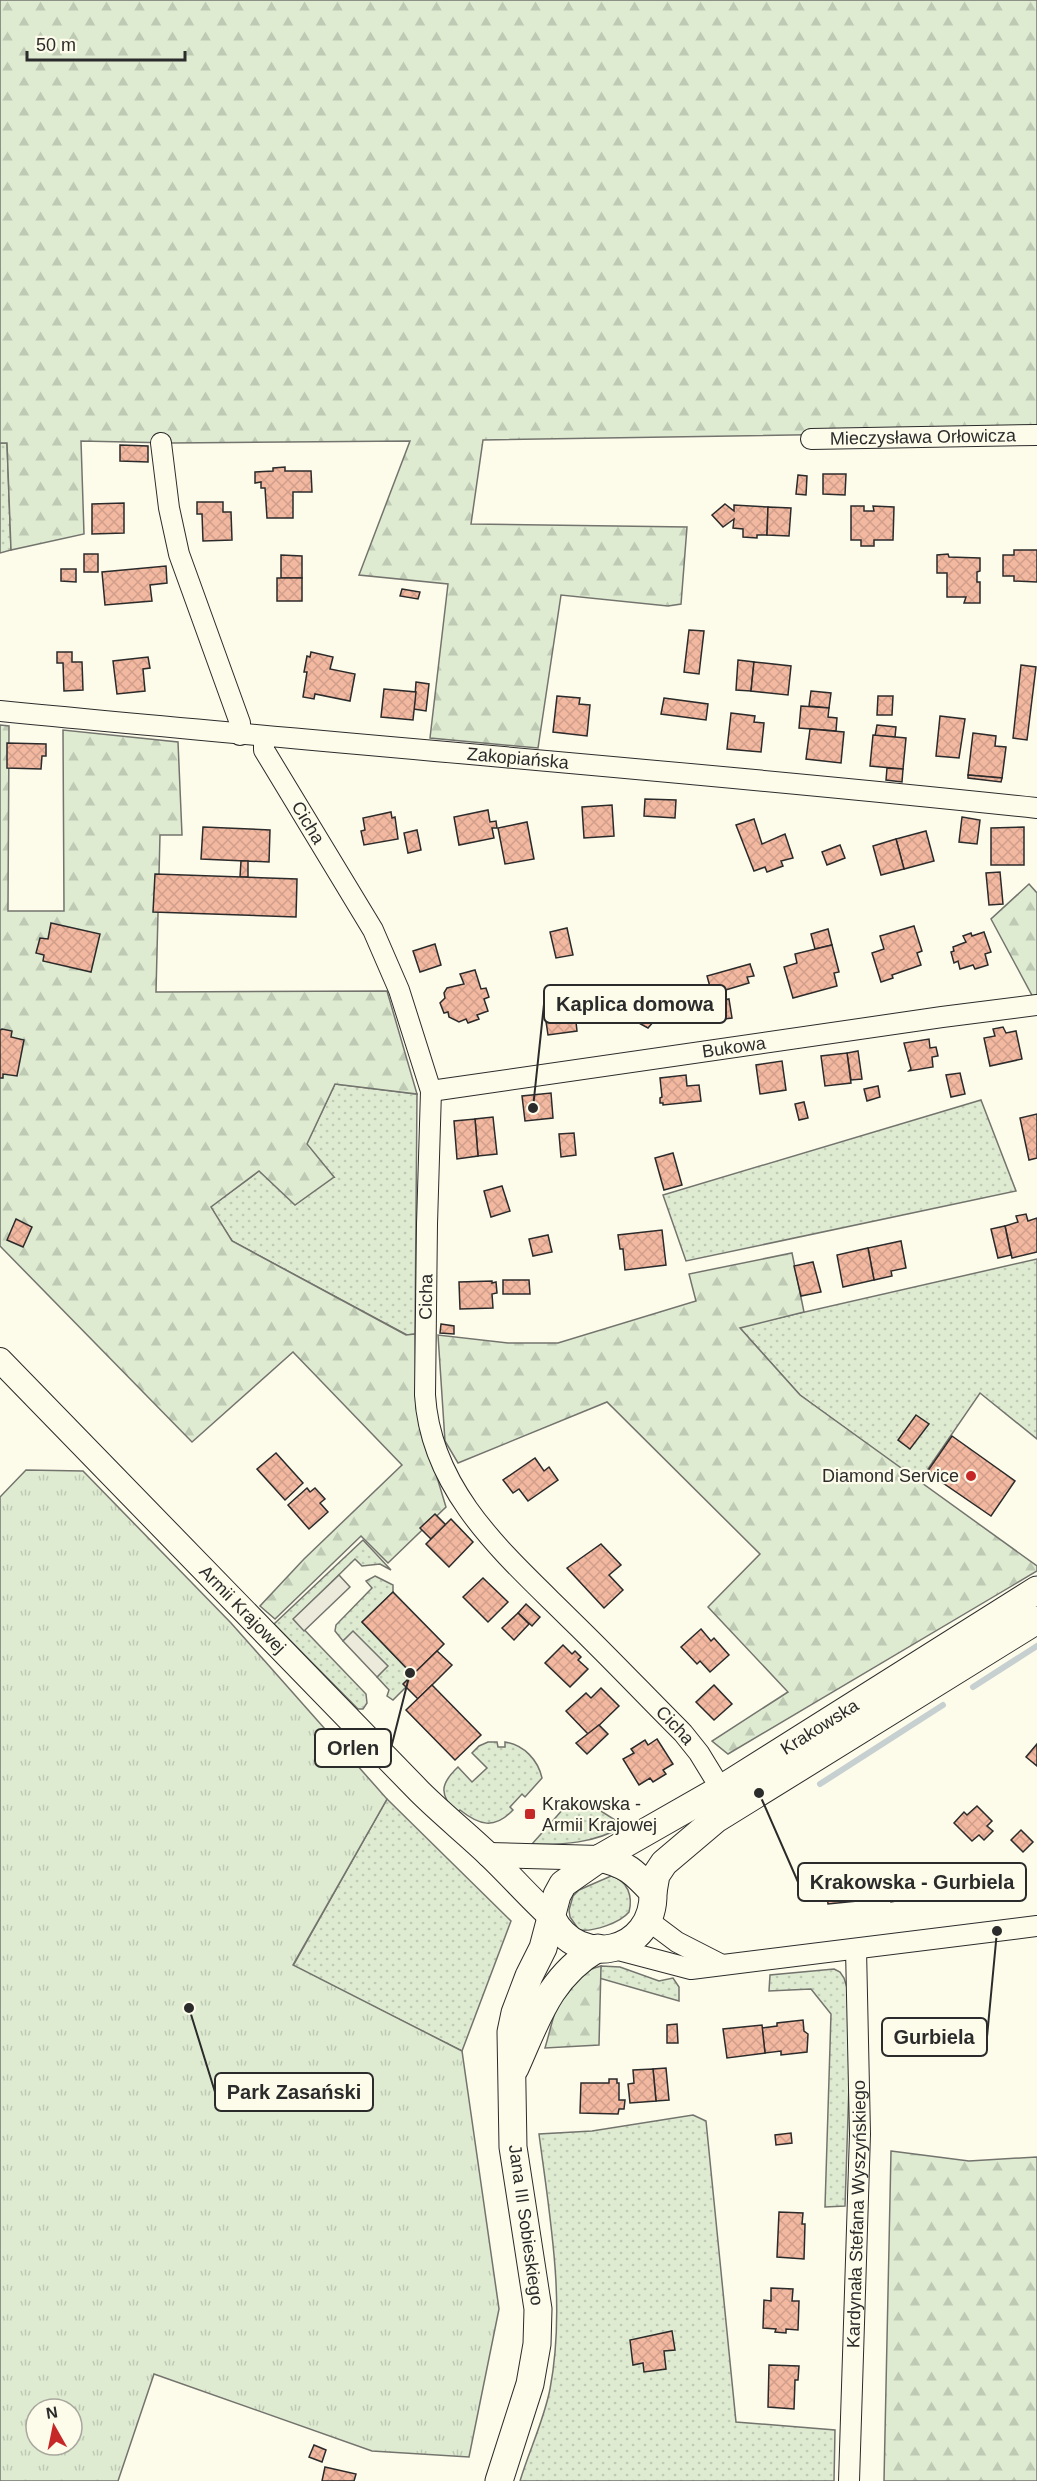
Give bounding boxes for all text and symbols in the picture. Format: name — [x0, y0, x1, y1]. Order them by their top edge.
scale bar — [27, 24, 184, 62]
text: 50 m — [36, 35, 76, 55]
street label: Mieczysława Orłowicza — [830, 425, 1017, 449]
street label: Zakopiańska — [466, 744, 571, 773]
street label: Cicha — [288, 798, 329, 848]
callout: Kaplica domowa — [544, 985, 726, 1023]
text: Kaplica domowa — [556, 993, 715, 1015]
street label: Bukowa — [701, 1033, 768, 1062]
street label: Cicha — [416, 1273, 436, 1320]
place label: Diamond Service — [822, 1466, 959, 1486]
marker: Diamond Service — [964, 1469, 978, 1483]
street label: Armii Krajowej — [195, 1561, 290, 1658]
street label: Krakowska — [777, 1694, 863, 1759]
street label: Cicha — [652, 1702, 699, 1749]
callout: Orlen — [315, 1729, 391, 1767]
text: Orlen — [327, 1737, 379, 1759]
place label: Krakowska - Armii Krajowej — [542, 1794, 657, 1835]
marker: Krakowska - Armii Krajowej — [523, 1807, 537, 1821]
callout: Krakowska - Gurbiela — [798, 1863, 1026, 1901]
text: Krakowska - Gurbiela — [810, 1871, 1015, 1893]
callout: Gurbiela — [882, 2018, 987, 2056]
text: Gurbiela — [893, 2026, 975, 2048]
callout: Park Zasański — [215, 2073, 373, 2111]
street label: Kardynała Stefana Wyszyńskiego — [843, 2080, 870, 2348]
text: Park Zasański — [227, 2081, 361, 2103]
street label: Jana III Sobieskiego — [505, 2143, 547, 2307]
north arrow — [24, 2397, 84, 2457]
text: N — [45, 2403, 59, 2422]

